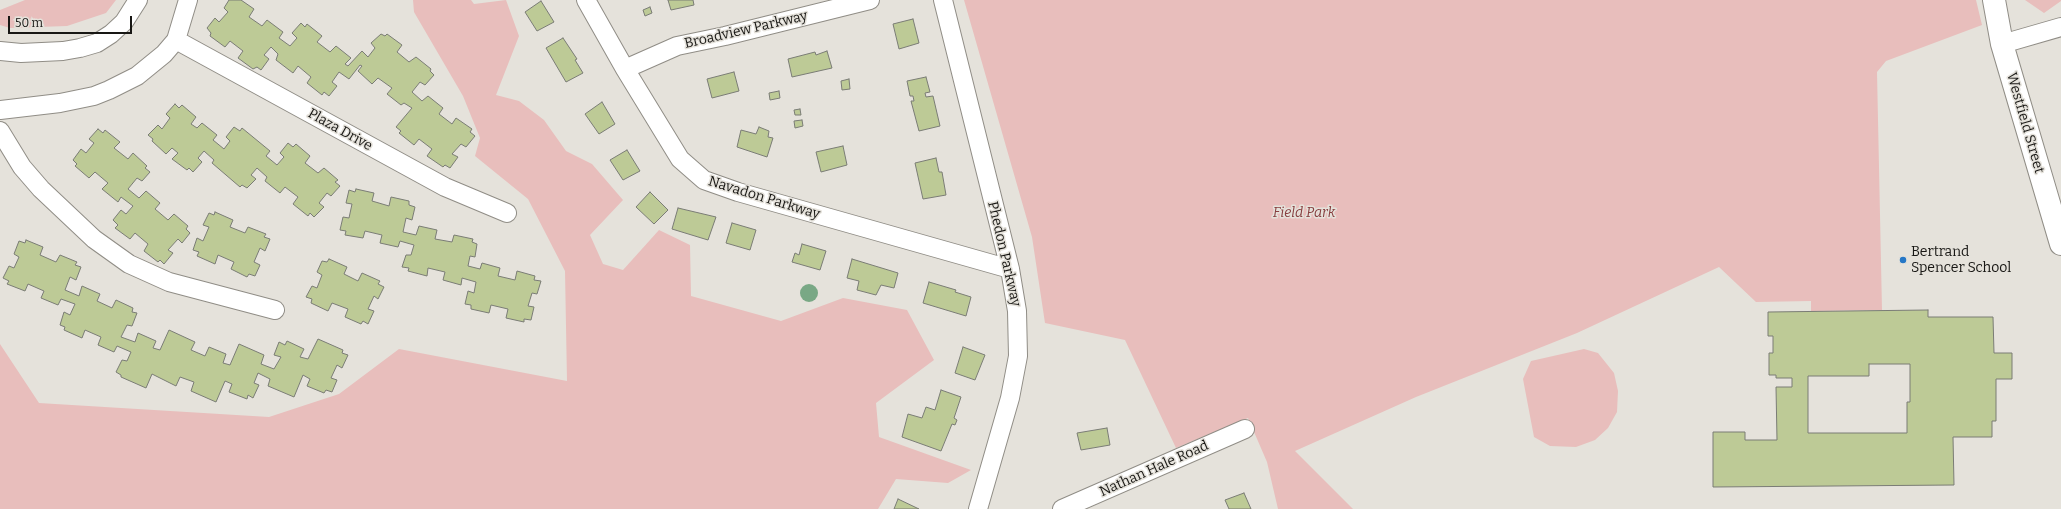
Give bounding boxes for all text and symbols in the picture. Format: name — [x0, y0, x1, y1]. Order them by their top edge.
scale bar — [10, 8, 134, 34]
street label: Broadview Parkway — [683, 8, 809, 52]
text: 50 m — [15, 16, 43, 30]
street label: Westfield Street — [2003, 71, 2047, 175]
street label: Plaza Drive — [305, 105, 375, 155]
street label: Navadon Parkway — [706, 173, 822, 223]
street label: Phedon Parkway — [984, 200, 1024, 308]
park label: Field Park — [1273, 205, 1335, 221]
place label: Bertrand Spencer School — [1911, 244, 2011, 276]
marker: Bertrand Spencer School — [1898, 255, 1908, 265]
street label: Nathan Hale Road — [1097, 437, 1211, 501]

